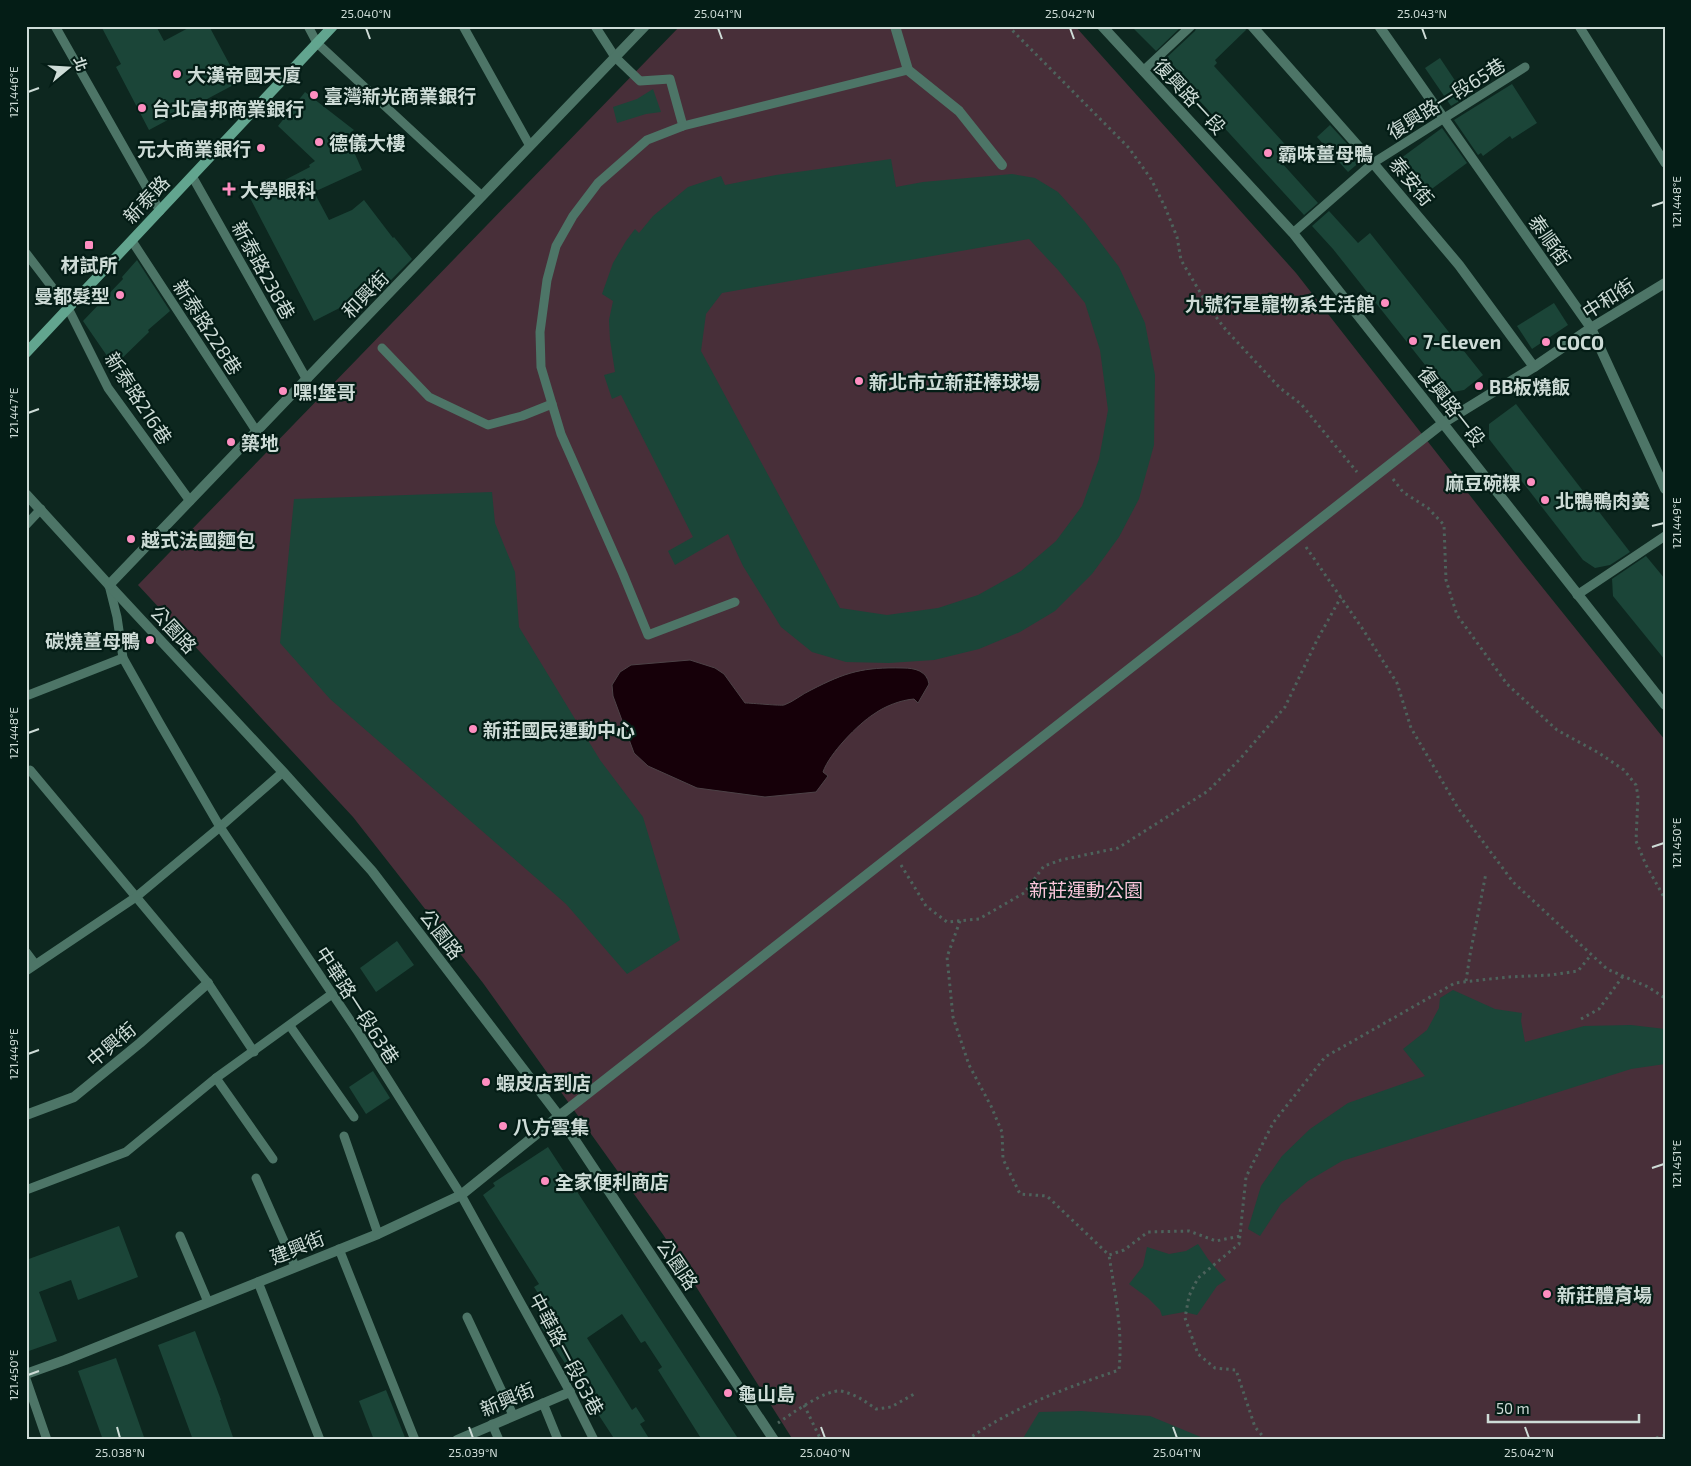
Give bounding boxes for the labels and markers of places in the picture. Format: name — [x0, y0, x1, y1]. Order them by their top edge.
place label: 大漢帝國天廈 — [187, 63, 301, 86]
marker: 大漢帝國天廈 — [171, 68, 183, 80]
place label: 臺灣新光商業銀行 — [324, 84, 476, 107]
marker: 臺灣新光商業銀行 — [308, 89, 320, 101]
place label: 台北富邦商業銀行 — [152, 97, 304, 120]
marker: 台北富邦商業銀行 — [136, 102, 148, 114]
place label: 德儀大樓 — [329, 131, 405, 154]
marker: 德儀大樓 — [313, 136, 325, 148]
place label: 元大商業銀行 — [137, 137, 251, 160]
marker: 元大商業銀行 — [255, 142, 267, 154]
place label: 霸味薑母鴨 — [1278, 142, 1373, 165]
marker: 霸味薑母鴨 — [1262, 147, 1274, 159]
place label: 大學眼科 — [240, 178, 316, 201]
marker: 大學眼科 — [222, 182, 236, 196]
marker: 材試所 — [83, 239, 95, 251]
place label: 材試所 — [60, 253, 118, 276]
place label: 曼都髮型 — [34, 284, 110, 307]
marker: 曼都髮型 — [114, 289, 126, 301]
place label: 九號行星寵物系生活館 — [1185, 292, 1375, 315]
marker: 九號行星寵物系生活館 — [1379, 297, 1391, 309]
place label: 7-Eleven — [1423, 330, 1501, 353]
place label: COCO — [1556, 331, 1604, 354]
marker: 7-Eleven — [1407, 335, 1419, 347]
marker: COCO — [1540, 336, 1552, 348]
place label: 新北市立新莊棒球場 — [869, 370, 1040, 393]
marker: 新北市立新莊棒球場 — [853, 375, 865, 387]
place label: BB板燒飯 — [1489, 375, 1570, 398]
place label: 嘿!堡哥 — [293, 380, 356, 403]
marker: BB板燒飯 — [1473, 380, 1485, 392]
marker: 嘿!堡哥 — [277, 385, 289, 397]
place label: 築地 — [241, 431, 279, 454]
marker: 築地 — [225, 436, 237, 448]
place label: 麻豆碗粿 — [1445, 471, 1521, 494]
marker: 麻豆碗粿 — [1525, 476, 1537, 488]
place label: 北鴨鴨肉羮 — [1555, 489, 1650, 512]
marker: 北鴨鴨肉羮 — [1539, 494, 1551, 506]
place label: 越式法國麵包 — [141, 528, 255, 551]
marker: 越式法國麵包 — [125, 533, 137, 545]
place label: 碳燒薑母鴨 — [45, 629, 140, 652]
marker: 碳燒薑母鴨 — [144, 634, 156, 646]
place label: 新莊國民運動中心 — [483, 718, 635, 741]
marker: 新莊國民運動中心 — [467, 723, 479, 735]
place label: 蝦皮店到店 — [496, 1071, 591, 1094]
marker: 蝦皮店到店 — [480, 1076, 492, 1088]
place label: 八方雲集 — [513, 1115, 589, 1138]
marker: 八方雲集 — [497, 1120, 509, 1132]
place label: 全家便利商店 — [555, 1170, 669, 1193]
marker: 全家便利商店 — [539, 1175, 551, 1187]
place label: 新莊體育場 — [1557, 1283, 1652, 1306]
marker: 新莊體育場 — [1541, 1288, 1553, 1300]
place label: 龜山島 — [738, 1382, 795, 1405]
marker: 龜山島 — [722, 1387, 734, 1399]

